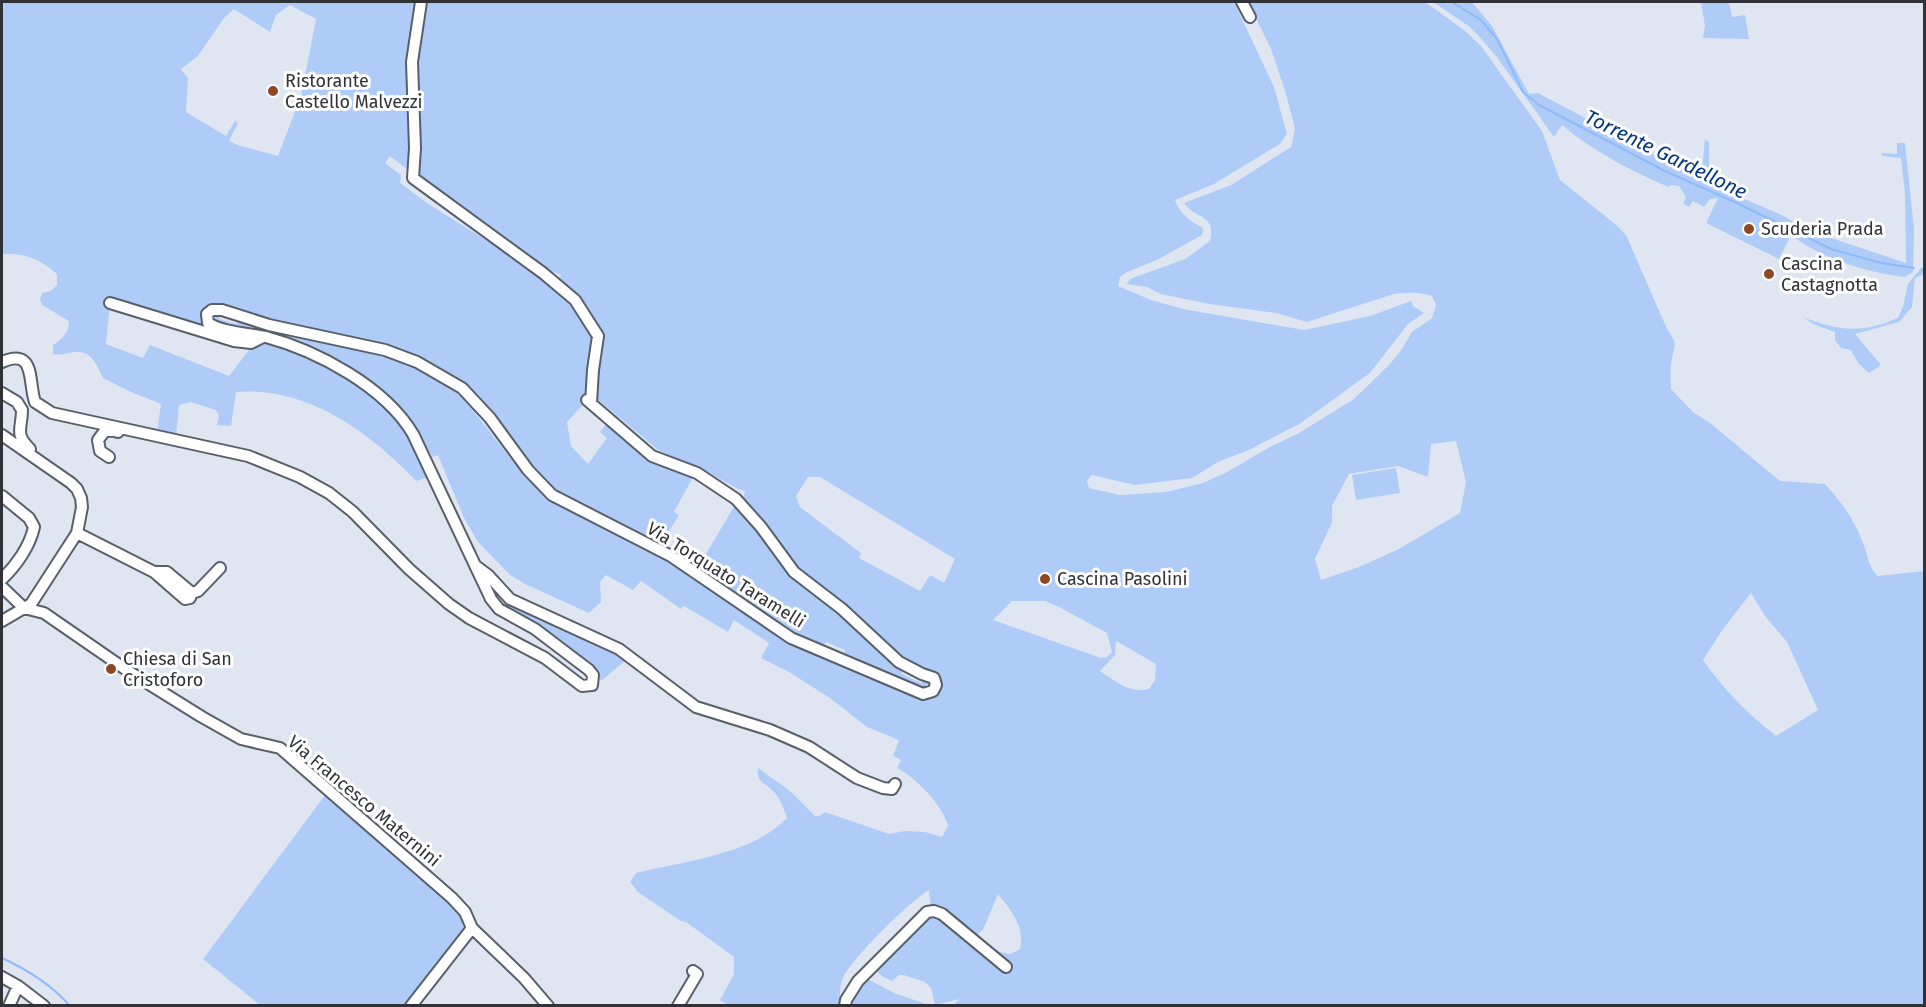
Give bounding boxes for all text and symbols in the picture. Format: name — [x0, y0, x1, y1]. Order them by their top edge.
place label: Ristorante Castello Malvezzi — [285, 70, 423, 113]
marker: Ristorante Castello Malvezzi — [266, 84, 280, 98]
water label: Torrente Gardellone — [1581, 104, 1751, 204]
place label: Scuderia Prada — [1761, 218, 1884, 240]
marker: Scuderia Prada — [1742, 222, 1756, 236]
place label: Cascina Castagnotta — [1781, 253, 1878, 296]
marker: Cascina Castagnotta — [1762, 267, 1776, 281]
street label: Via Torquato Taramelli — [643, 517, 809, 633]
place label: Cascina Pasolini — [1057, 568, 1188, 590]
marker: Cascina Pasolini — [1038, 572, 1052, 586]
place label: Chiesa di San Cristoforo — [123, 648, 232, 691]
marker: Chiesa di San Cristoforo — [104, 662, 118, 676]
street label: Via Francesco Maternini — [283, 731, 445, 871]

